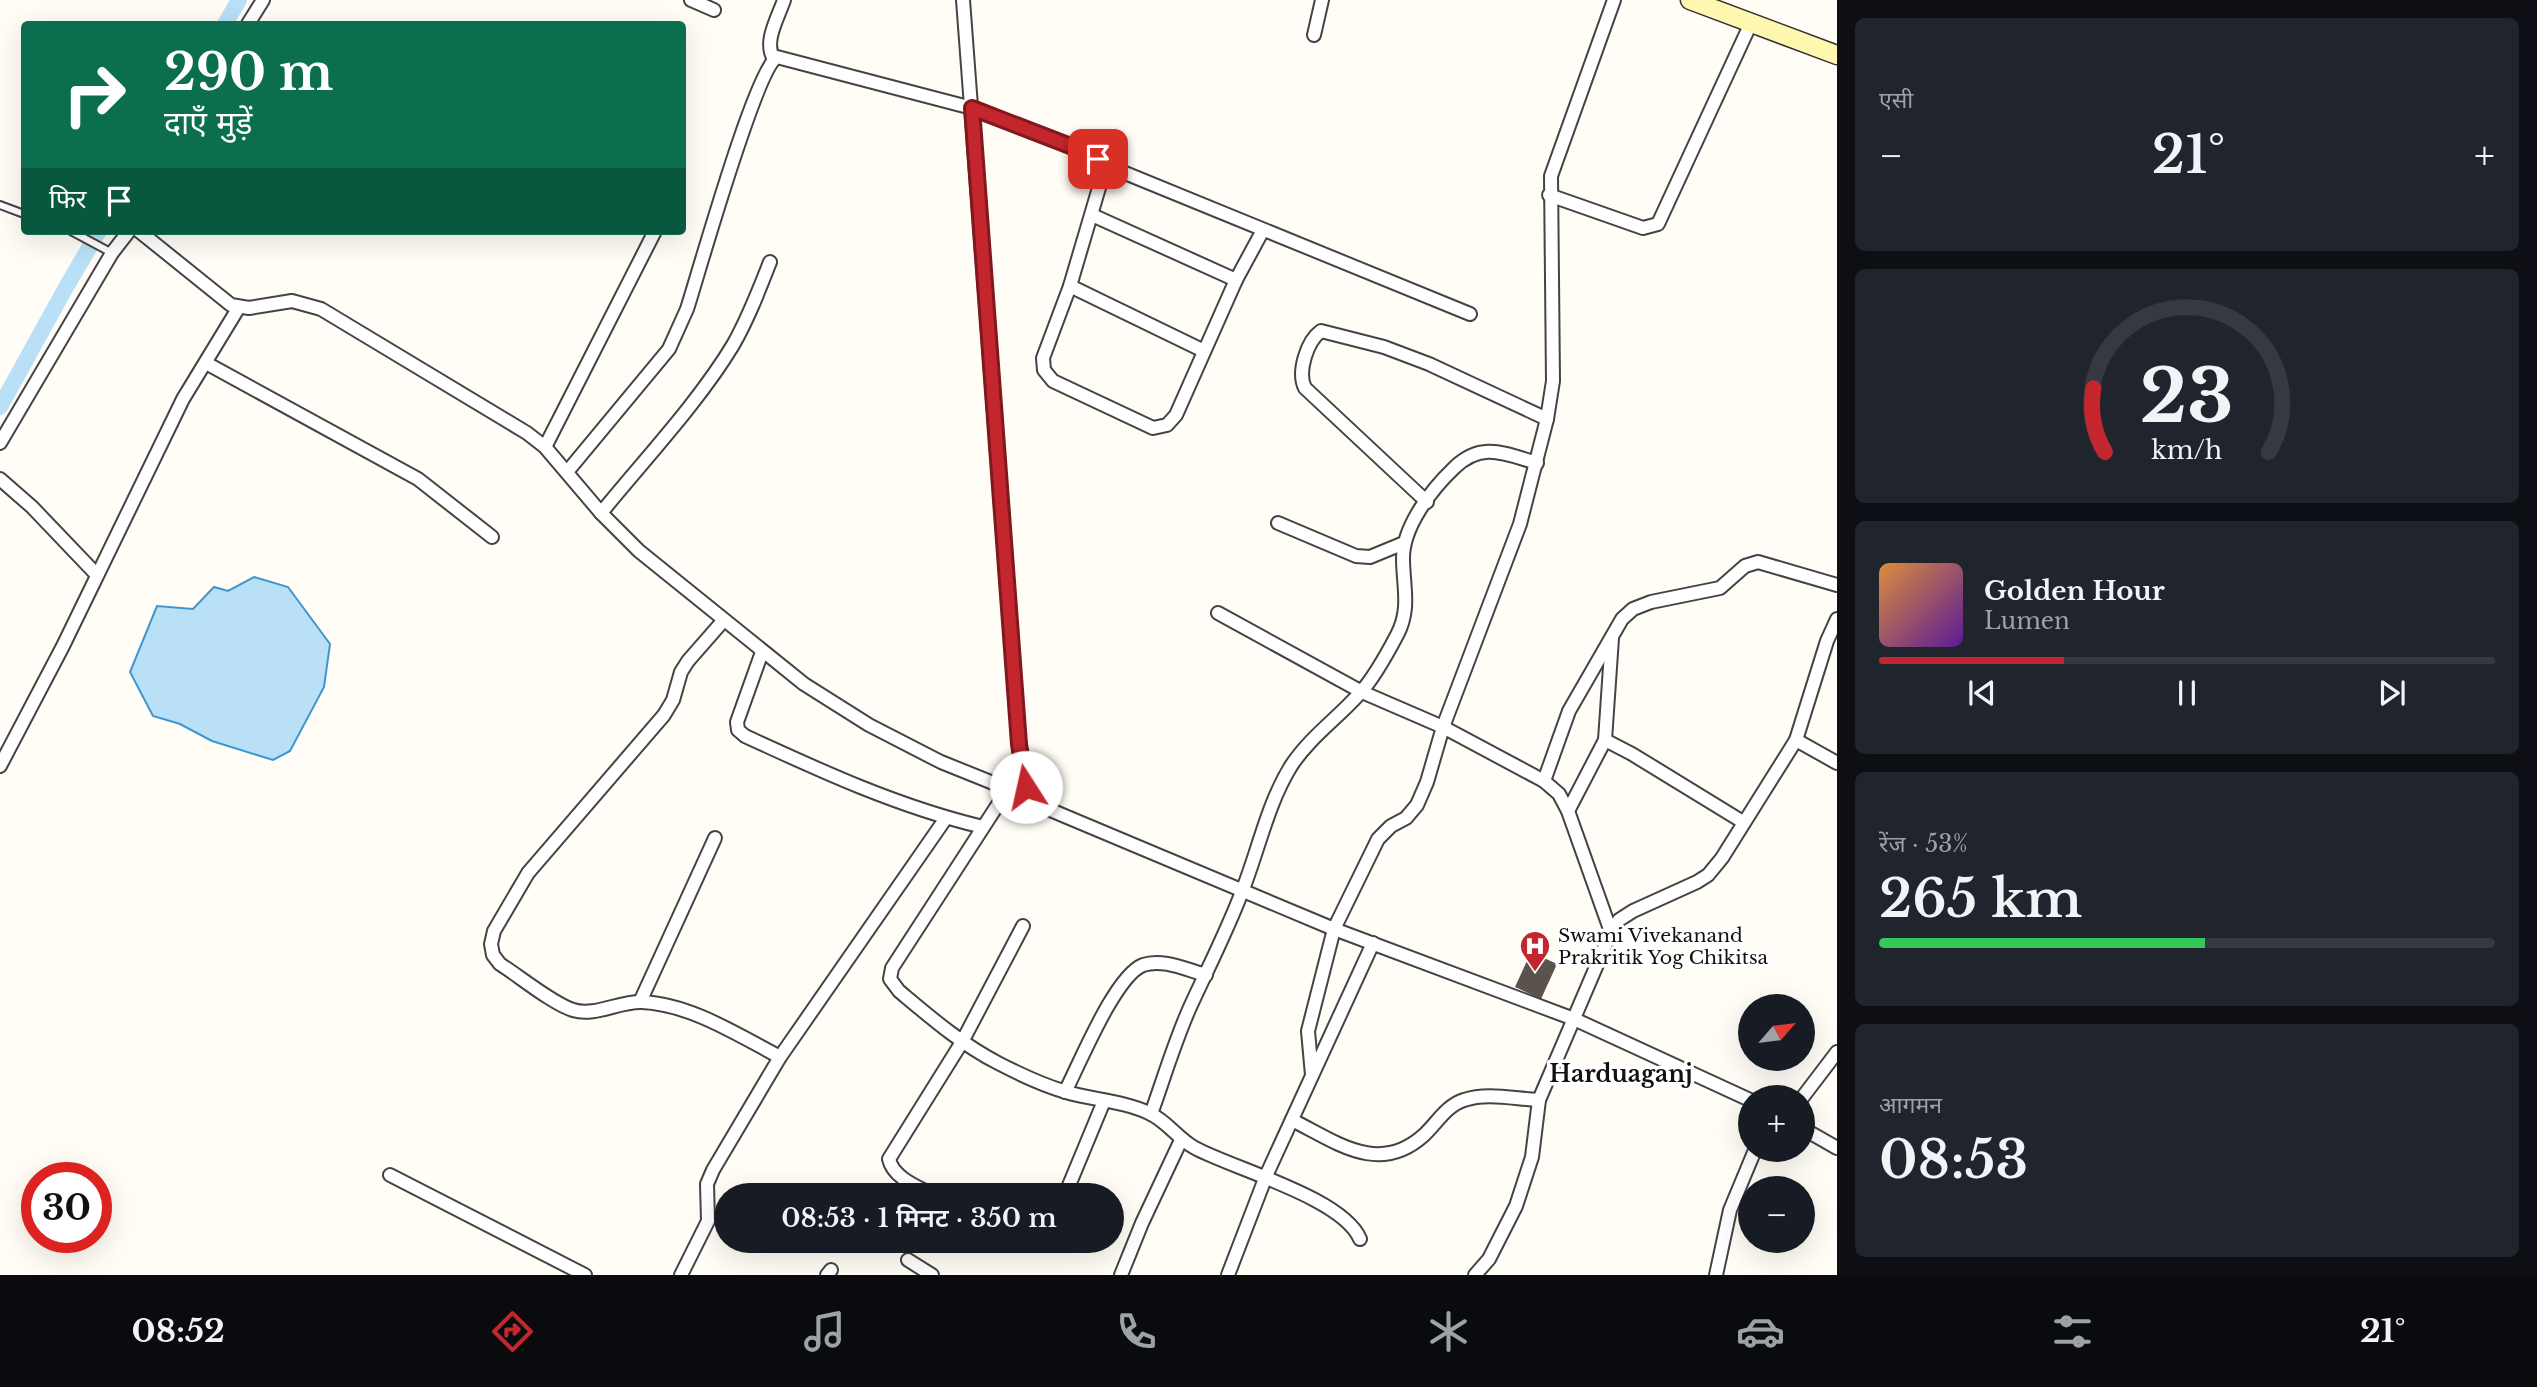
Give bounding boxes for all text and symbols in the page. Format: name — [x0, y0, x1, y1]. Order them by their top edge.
text: 290 m — [164, 42, 333, 103]
icon: right — [49, 49, 140, 140]
text: एसी — [1879, 86, 1913, 114]
text: दाएँ मुड़ें — [164, 103, 252, 143]
text: 21° — [2152, 123, 2225, 187]
pin — [1068, 129, 1128, 189]
text: − — [1879, 132, 1903, 179]
text: + — [2474, 132, 2495, 179]
icon: arrive — [1079, 140, 1117, 178]
icon: arrive — [100, 182, 138, 220]
text: फिर — [49, 183, 86, 215]
text: 23 — [2140, 352, 2234, 443]
text: km/h — [2152, 435, 2222, 466]
text: Golden Hour — [1984, 575, 2165, 607]
text: Lumen — [1984, 607, 2070, 635]
icon: previous — [1963, 674, 2001, 712]
icon: pause — [2168, 674, 2206, 712]
icon: next — [2373, 674, 2411, 712]
position arrow — [989, 750, 1063, 824]
text: रेंज · 53% — [1879, 830, 1968, 858]
text: 265 km — [1879, 867, 2082, 931]
place label: Swami Vivekanand Prakritik Yog Chikitsa — [1558, 924, 1769, 969]
hospital icon: Swami Vivekanand Prakritik Yog Chikitsa — [1518, 929, 1552, 973]
north arrow — [1738, 994, 1815, 1071]
map controls — [1738, 994, 1815, 1253]
district label: Harduaganj — [1549, 1060, 1693, 1088]
button: + — [1738, 1085, 1815, 1162]
text: आगमन — [1879, 1091, 1942, 1119]
text: 08:53 — [1879, 1128, 2028, 1192]
speed limit sign: 30 — [21, 1162, 112, 1253]
button: − — [1738, 1176, 1815, 1253]
text: 08:53 · 1 मिनट · 350 m — [781, 1202, 1057, 1234]
icon: directions — [488, 1307, 537, 1356]
icon: music — [800, 1307, 849, 1356]
icon: phone — [1112, 1307, 1161, 1356]
icon: climate — [1424, 1307, 1473, 1356]
icon: car — [1736, 1307, 1785, 1356]
icon: filters — [2048, 1307, 2097, 1356]
text: 08:52 — [132, 1311, 225, 1351]
text: 21° — [2360, 1311, 2405, 1351]

